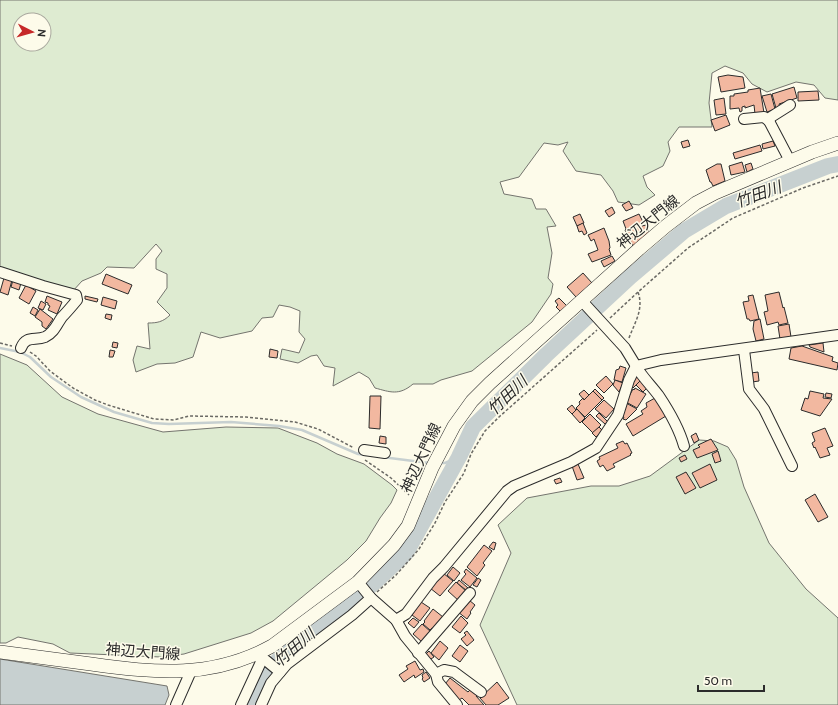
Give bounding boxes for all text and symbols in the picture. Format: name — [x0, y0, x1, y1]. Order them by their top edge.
north arrow — [12, 12, 52, 52]
text: N — [35, 28, 49, 38]
water label: 竹田川 — [732, 177, 786, 212]
street label: 神辺大門線 — [613, 191, 683, 253]
water label: 竹田川 — [483, 370, 533, 419]
street label: 神辺大門線 — [397, 420, 445, 496]
water label: 竹田川 — [270, 623, 320, 670]
street label: 神辺大門線 — [105, 640, 181, 664]
scale bar — [698, 667, 764, 693]
text: 50 m — [704, 673, 732, 688]

